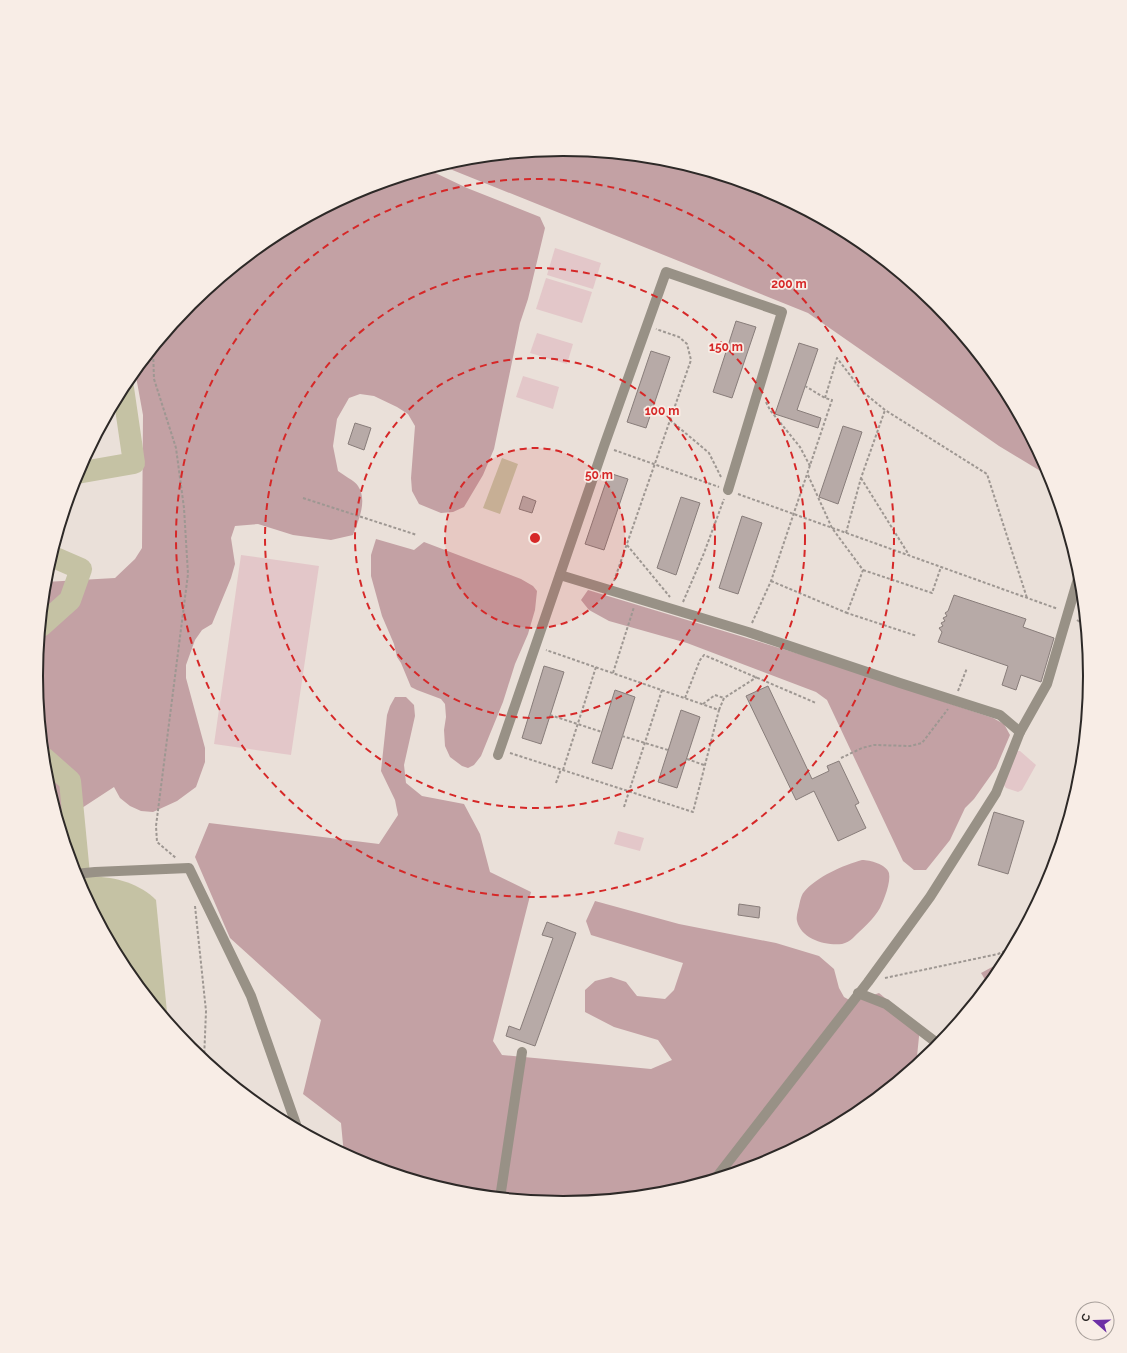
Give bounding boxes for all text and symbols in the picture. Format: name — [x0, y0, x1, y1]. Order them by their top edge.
text: 200 m — [771, 277, 807, 291]
text: 150 m — [709, 340, 743, 354]
text: 100 m — [645, 404, 679, 418]
text: 50 m — [585, 468, 613, 482]
centre of rings — [528, 531, 542, 545]
north arrow — [1075, 1301, 1115, 1341]
text: С — [1079, 1312, 1094, 1324]

